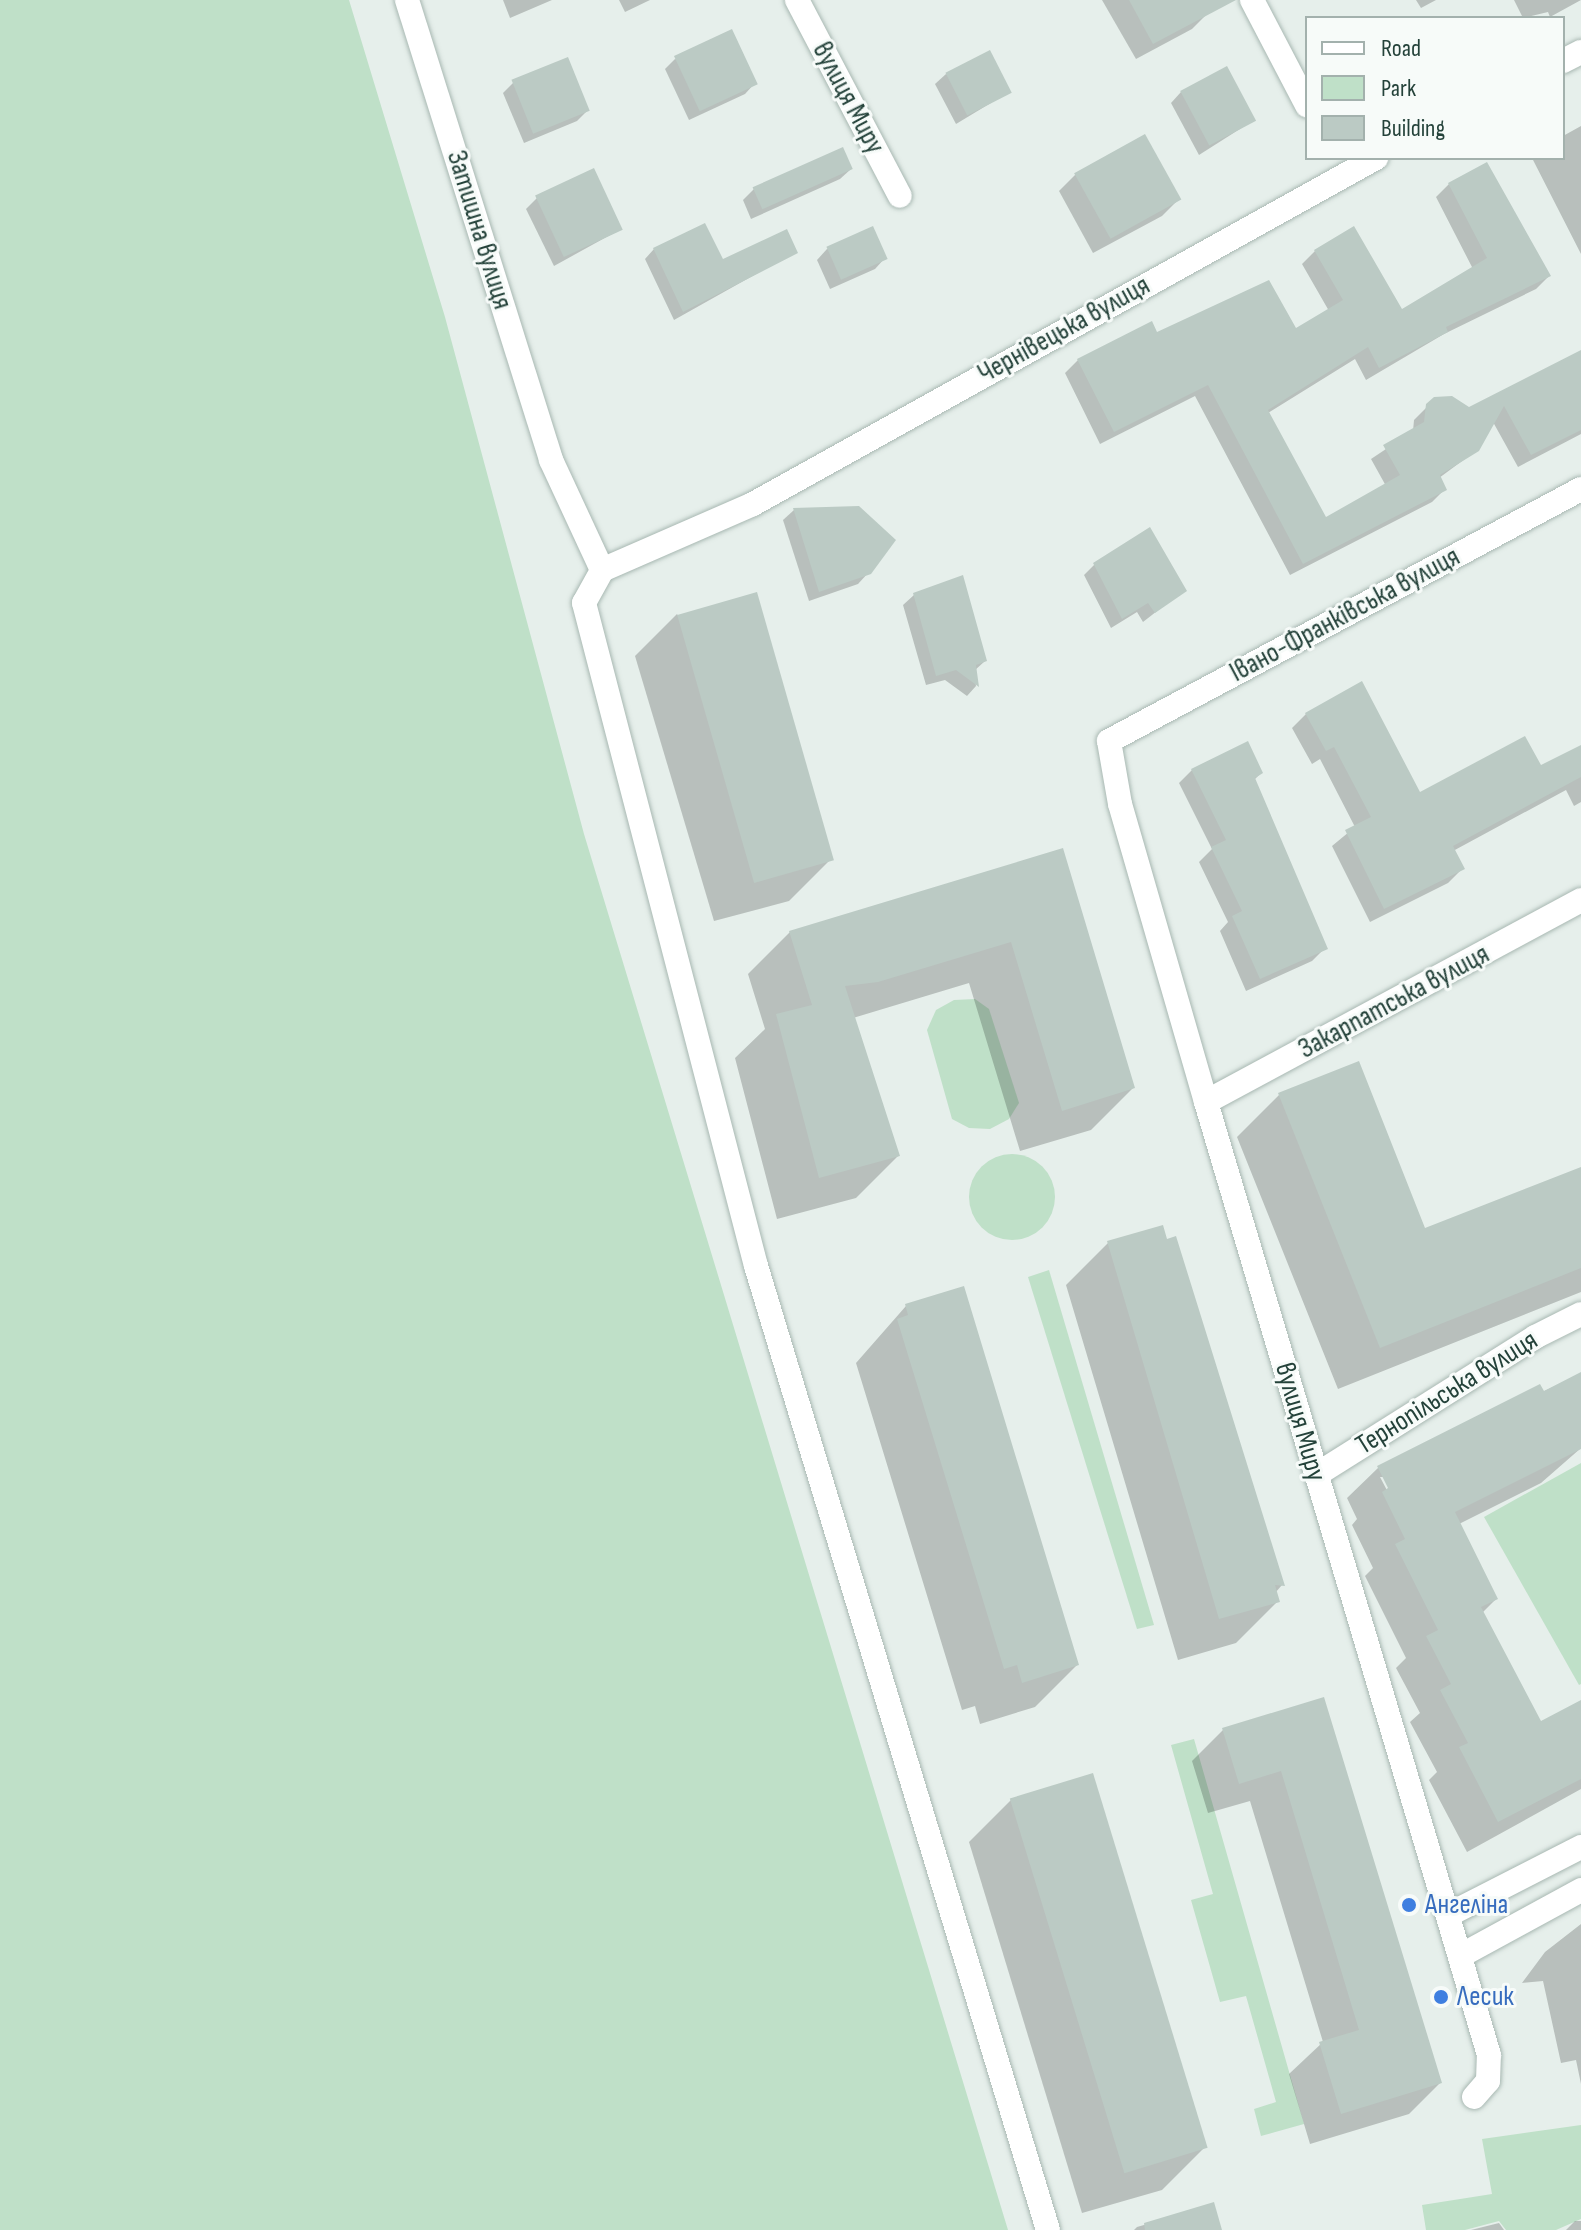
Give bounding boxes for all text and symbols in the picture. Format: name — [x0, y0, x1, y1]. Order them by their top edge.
legend — [1305, 16, 1565, 160]
text: Road — [1381, 34, 1421, 63]
street label: вулиця Миру — [805, 37, 891, 159]
text: Park — [1381, 74, 1416, 103]
text: Building — [1381, 114, 1445, 143]
street label: Затишна вулиця — [439, 147, 519, 313]
street label: Чернівецька вулиця — [972, 269, 1156, 391]
street label: Івано-Франківська вулиця — [1224, 540, 1466, 690]
street label: Закарпатська вулиця — [1293, 938, 1495, 1066]
street label: Тернопільська вулиця — [1350, 1324, 1544, 1462]
street label: вулиця Миру — [1267, 1359, 1333, 1485]
place label: Ангеліна — [1425, 1888, 1508, 1922]
marker: Ангеліна — [1400, 1896, 1418, 1914]
place label: Лесик — [1457, 1980, 1514, 2014]
marker: Лесик — [1432, 1988, 1450, 2006]

